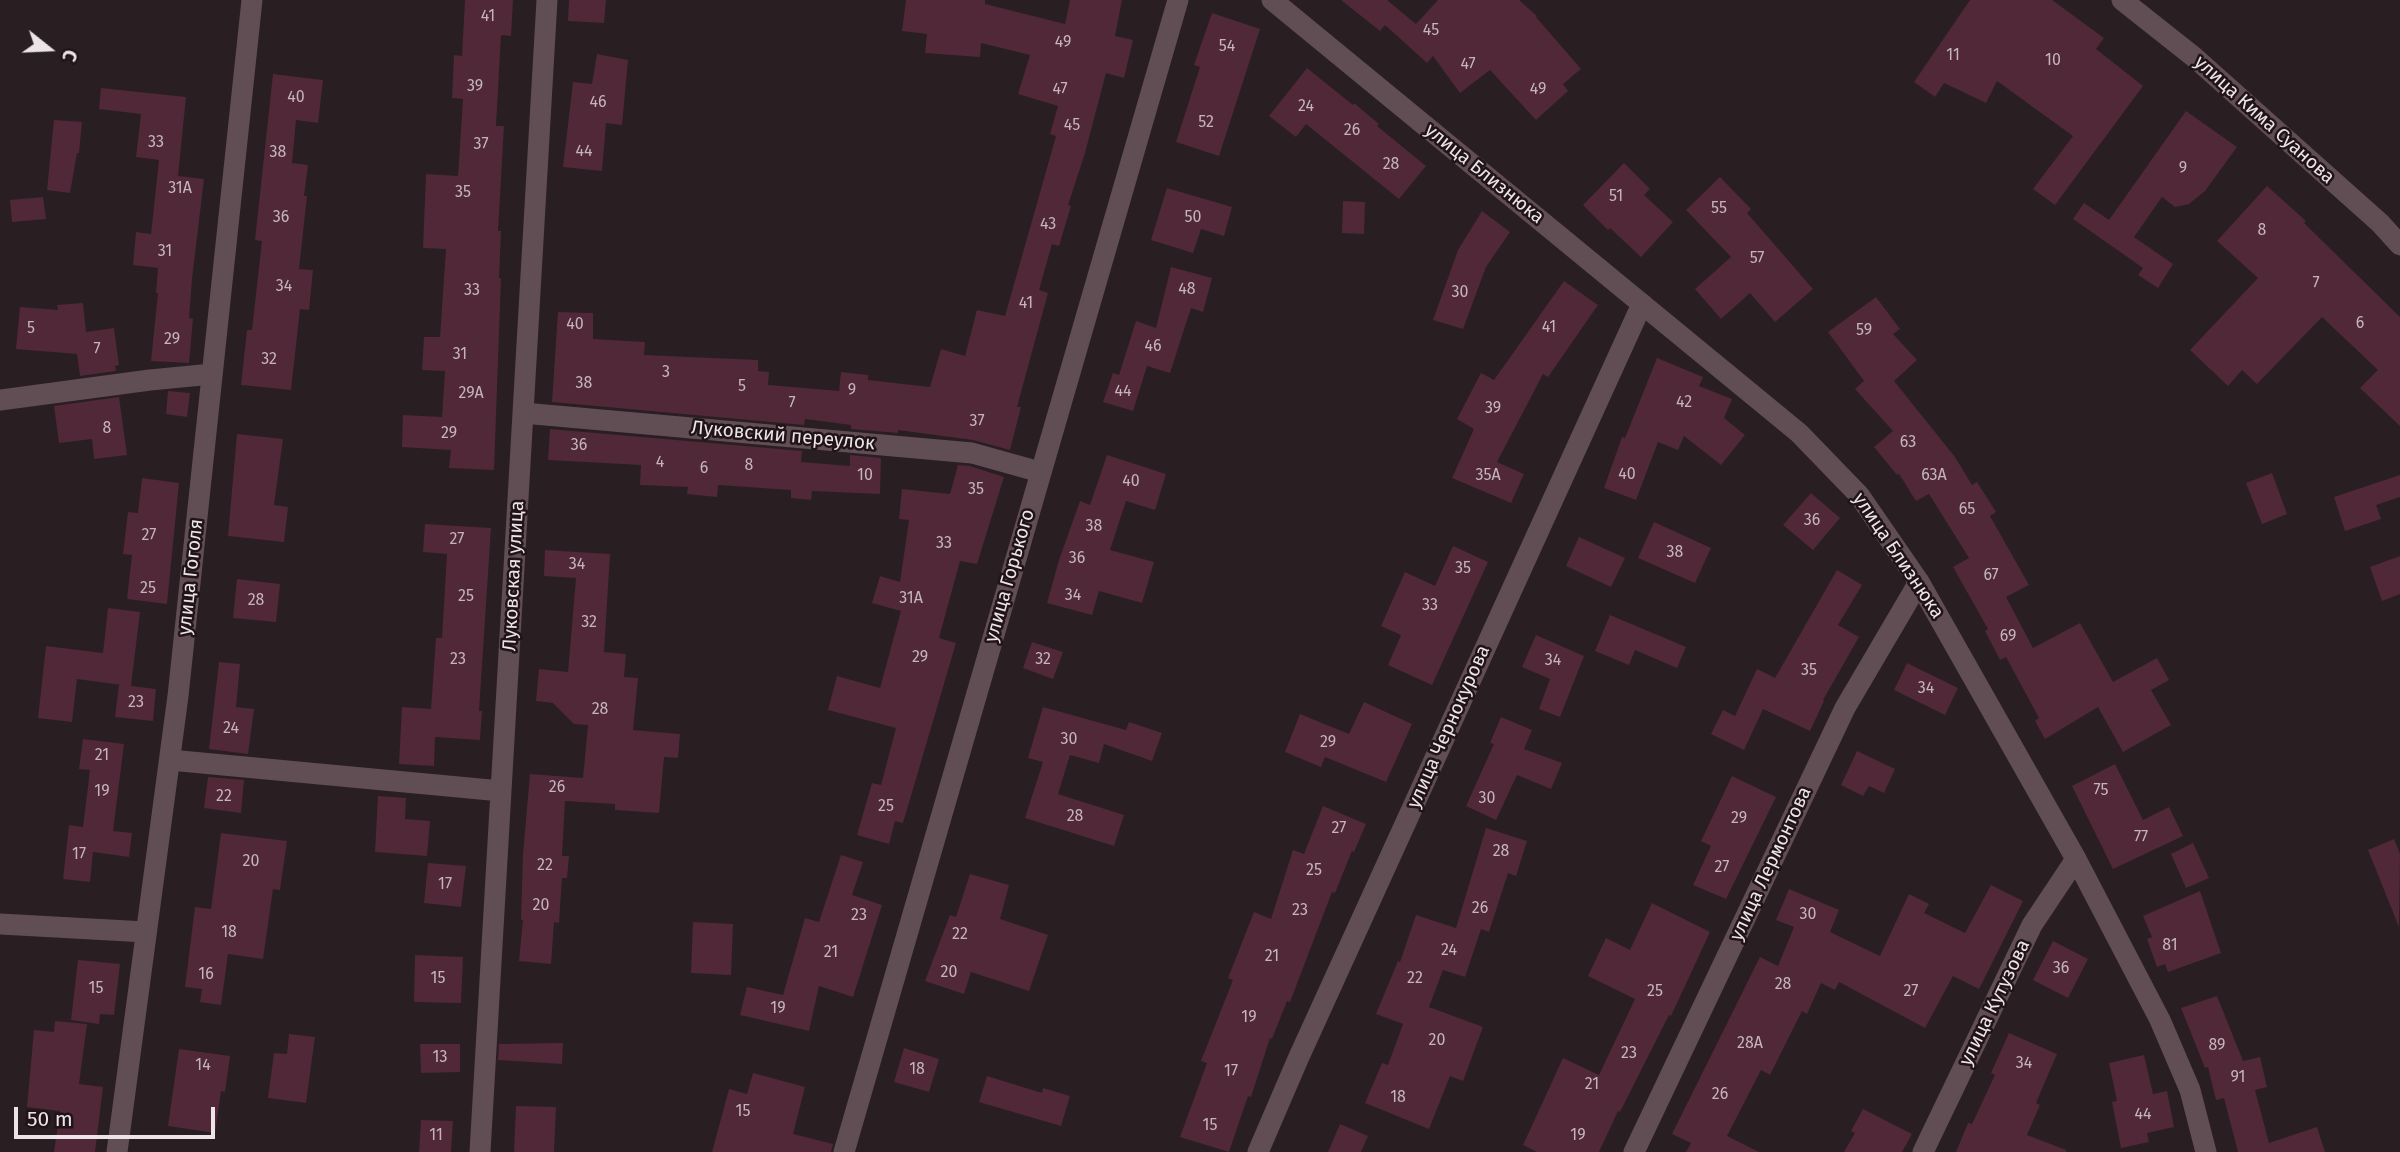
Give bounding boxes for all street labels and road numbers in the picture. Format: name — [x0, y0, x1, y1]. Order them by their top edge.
street label: улица Кима Суанова — [2189, 51, 2339, 189]
street label: улица Близнюка — [1420, 119, 1548, 229]
street label: Луковский переулок — [690, 417, 876, 455]
street label: улица Близнюка — [1848, 489, 1948, 623]
street label: Луковская улица — [499, 500, 529, 652]
street label: улица Горького — [980, 507, 1040, 645]
street label: улица Гоголя — [174, 518, 208, 636]
street label: улица Чернокурова — [1403, 642, 1495, 812]
street label: улица Лермонтова — [1725, 783, 1817, 945]
street label: улица Кутузова — [1955, 936, 2035, 1070]

